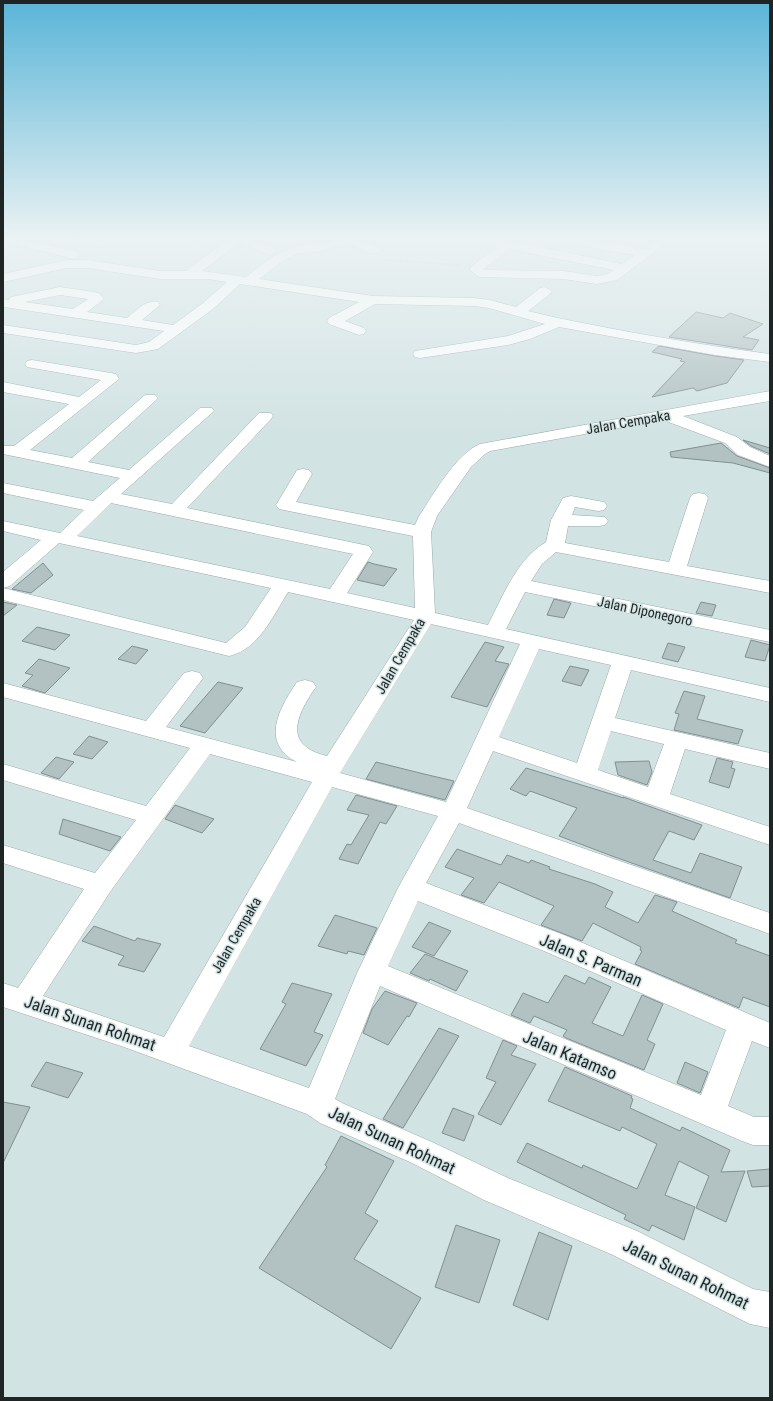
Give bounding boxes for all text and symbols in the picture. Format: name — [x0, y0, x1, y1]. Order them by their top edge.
street label: Jalan Cempaka — [585, 407, 671, 437]
street label: Jalan Diponegoro — [596, 593, 694, 629]
street label: Jalan Cempaka — [372, 615, 428, 697]
street label: Jalan Cempaka — [208, 894, 264, 976]
street label: Jalan S. Parman — [537, 929, 645, 991]
street label: Jalan Sunan Rohmat — [22, 991, 158, 1055]
street label: Jalan Katamso — [520, 1026, 620, 1084]
street label: Jalan Sunan Rohmat — [325, 1102, 459, 1178]
street label: Jalan Sunan Rohmat — [620, 1235, 752, 1313]

